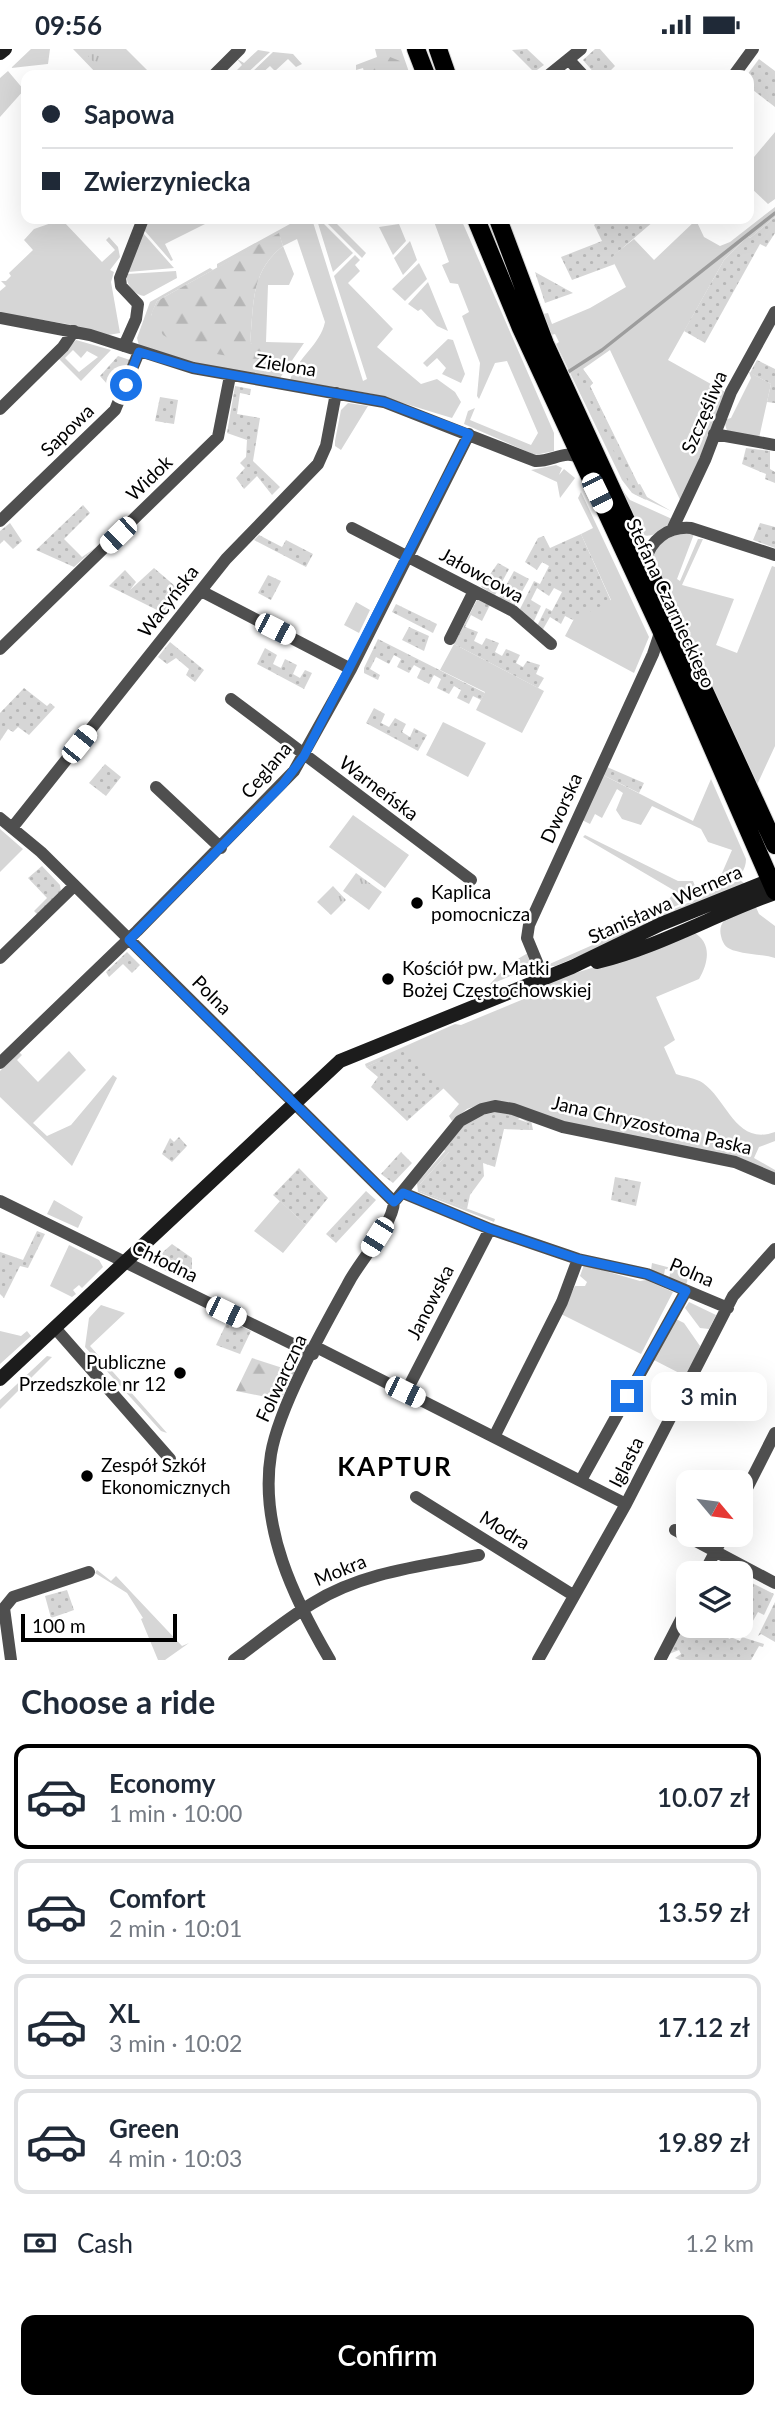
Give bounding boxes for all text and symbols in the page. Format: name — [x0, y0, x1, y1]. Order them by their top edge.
text: 09:56 — [35, 9, 102, 41]
text: Sapowa — [84, 98, 175, 130]
text: Zwierzyniecka — [84, 165, 251, 197]
street label: Zielona — [254, 348, 318, 381]
street label: Szczęśliwa — [676, 367, 731, 457]
route start — [110, 369, 142, 401]
street label: Sapowa — [35, 399, 98, 461]
street label: Widok — [121, 450, 177, 505]
car — [579, 470, 616, 516]
car — [96, 513, 141, 557]
street label: Stefana Czarnieckiego — [622, 514, 721, 691]
street label: Jałowcowa — [436, 542, 528, 607]
street label: Wacyńska — [132, 560, 203, 641]
car — [252, 610, 299, 648]
car — [58, 721, 101, 767]
street label: Ceglana — [235, 737, 296, 802]
street label: Warneńska — [335, 750, 424, 825]
street label: Dworska — [535, 769, 586, 846]
street label: Stanisława Wernera — [584, 859, 745, 948]
place label: Kaplica pomocnicza — [431, 880, 530, 925]
marker: Kaplica pomocnicza — [409, 895, 425, 911]
place label: Kościół pw. Matki Bożej Częstochowskiej — [402, 956, 592, 1001]
street label: Polna — [188, 970, 237, 1019]
marker: Kościół pw. Matki Bożej Częstochowskiej — [380, 971, 396, 987]
street label: Jana Chryzostoma Paska — [550, 1090, 754, 1159]
car — [357, 1214, 398, 1260]
street label: Chłodna — [128, 1235, 202, 1286]
street label: Polna — [666, 1252, 718, 1291]
street label: Janowska — [401, 1261, 458, 1343]
car — [203, 1293, 250, 1331]
street label: Folwarczna — [250, 1330, 311, 1425]
place label: Publiczne Przedszkole nr 12 — [19, 1350, 166, 1395]
marker: Publiczne Przedszkole nr 12 — [172, 1365, 188, 1381]
callout: 3 min — [652, 1371, 767, 1421]
car — [382, 1373, 429, 1411]
route end — [611, 1380, 643, 1412]
text: 3 min — [681, 1382, 737, 1410]
street label: Iglasta — [603, 1433, 648, 1491]
district label: KAPTUR — [337, 1450, 453, 1482]
place label: Zespół Szkół Ekonomicznych — [101, 1453, 231, 1498]
marker: Zespół Szkół Ekonomicznych — [79, 1468, 95, 1484]
north arrow — [676, 1470, 752, 1547]
map controls — [676, 1470, 753, 1638]
street label: Modra — [476, 1505, 535, 1554]
street label: Mokra — [310, 1549, 369, 1590]
button: layers — [676, 1561, 753, 1638]
scale bar — [21, 1611, 177, 1643]
text: 100 m — [32, 1614, 86, 1637]
text: Choose a ride — [21, 1682, 215, 1721]
icon: car — [25, 1765, 88, 1828]
text: Economy — [109, 1767, 215, 1799]
text: 10.07 zł — [657, 1781, 750, 1813]
text: 1 min · 10:00 — [109, 1799, 242, 1827]
icon: car — [25, 1880, 88, 1943]
text: Comfort — [109, 1882, 206, 1914]
text: 13.59 zł — [657, 1896, 750, 1928]
text: 2 min · 10:01 — [109, 1914, 242, 1942]
icon: car — [25, 1995, 88, 2058]
text: XL — [109, 1997, 140, 2029]
text: 17.12 zł — [657, 2011, 750, 2043]
text: 3 min · 10:02 — [109, 2029, 242, 2057]
icon: car — [25, 2110, 88, 2173]
text: Green — [109, 2112, 179, 2144]
text: 19.89 zł — [657, 2126, 750, 2158]
text: 4 min · 10:03 — [109, 2144, 242, 2172]
icon: cash — [21, 2224, 59, 2262]
text: Cash — [77, 2227, 133, 2259]
text: 1.2 km — [685, 2229, 754, 2257]
button: Confirm — [21, 2315, 754, 2395]

